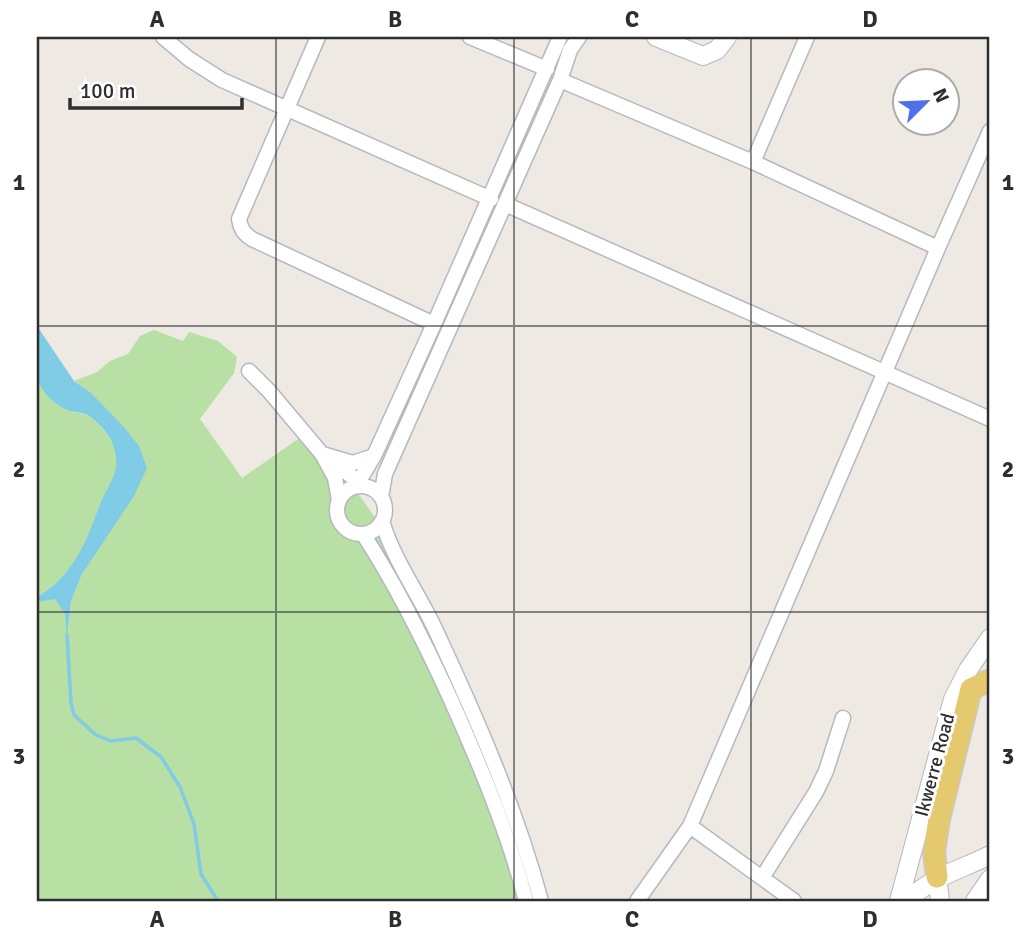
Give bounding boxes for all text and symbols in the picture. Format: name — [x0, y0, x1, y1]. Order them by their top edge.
text: A — [150, 5, 165, 34]
text: B — [388, 5, 402, 34]
text: C — [625, 5, 639, 34]
text: D — [862, 5, 878, 34]
scale bar — [70, 66, 242, 110]
north arrow — [890, 66, 960, 136]
text: 100 m — [80, 78, 135, 104]
text: N — [927, 85, 954, 106]
text: 1 — [13, 168, 25, 197]
text: 1 — [1002, 168, 1014, 197]
text: 2 — [13, 455, 25, 484]
text: 2 — [1002, 455, 1014, 484]
street label: Ikwerre Road — [910, 711, 960, 819]
text: 3 — [13, 742, 25, 771]
text: 3 — [1002, 742, 1014, 771]
text: A — [150, 905, 165, 934]
text: B — [388, 905, 402, 934]
text: C — [625, 905, 639, 934]
text: D — [862, 905, 878, 934]

